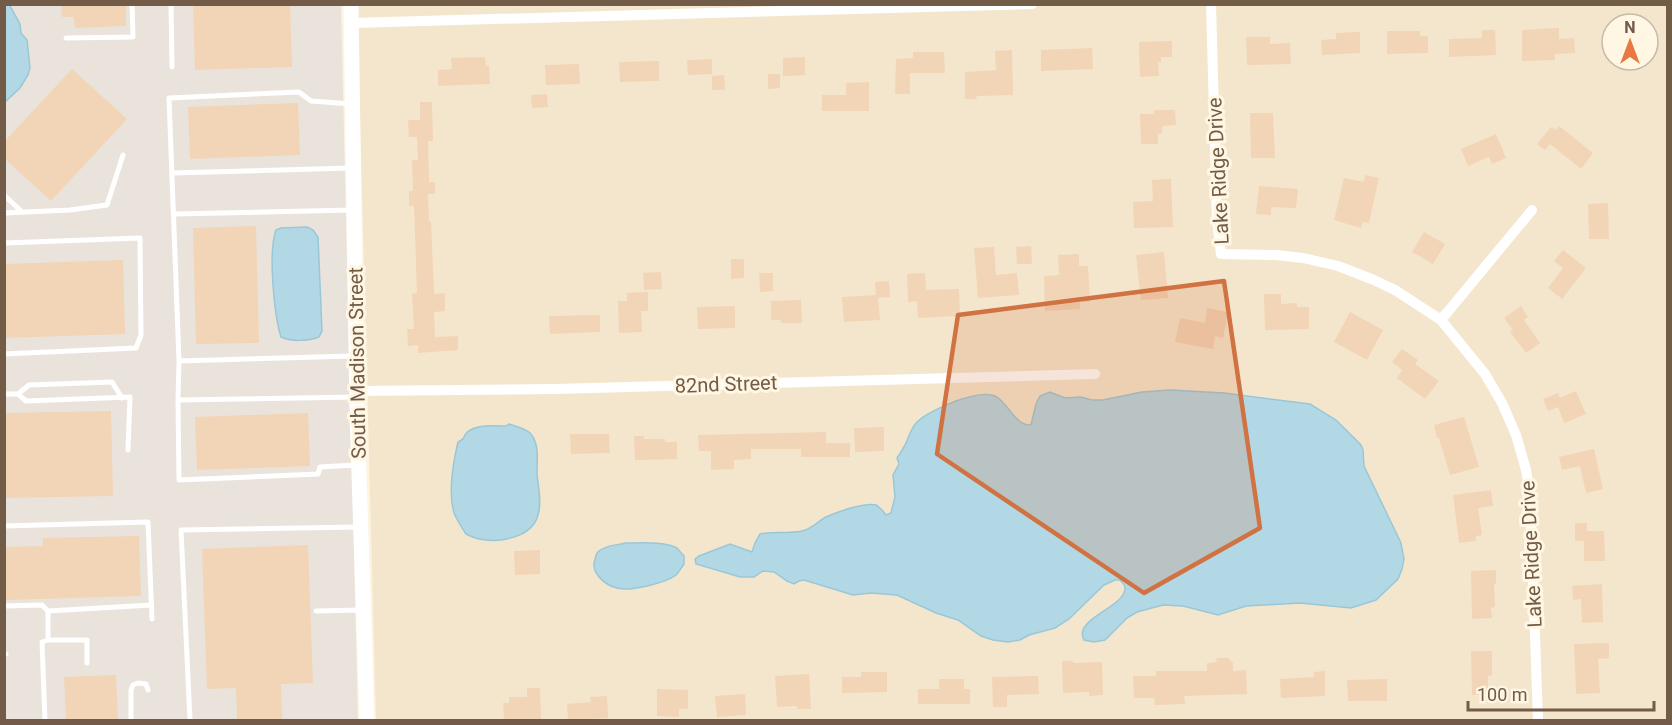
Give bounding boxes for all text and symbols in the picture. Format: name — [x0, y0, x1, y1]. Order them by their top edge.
north arrow — [1600, 12, 1660, 72]
text: N — [1624, 18, 1636, 37]
street label: Lake Ridge Drive — [1202, 97, 1234, 245]
street label: South Madison Street — [343, 267, 371, 459]
street label: 82nd Street — [674, 370, 778, 398]
street label: Lake Ridge Drive — [1515, 480, 1547, 628]
scale bar — [1468, 674, 1654, 712]
text: 100 m — [1477, 684, 1528, 705]

